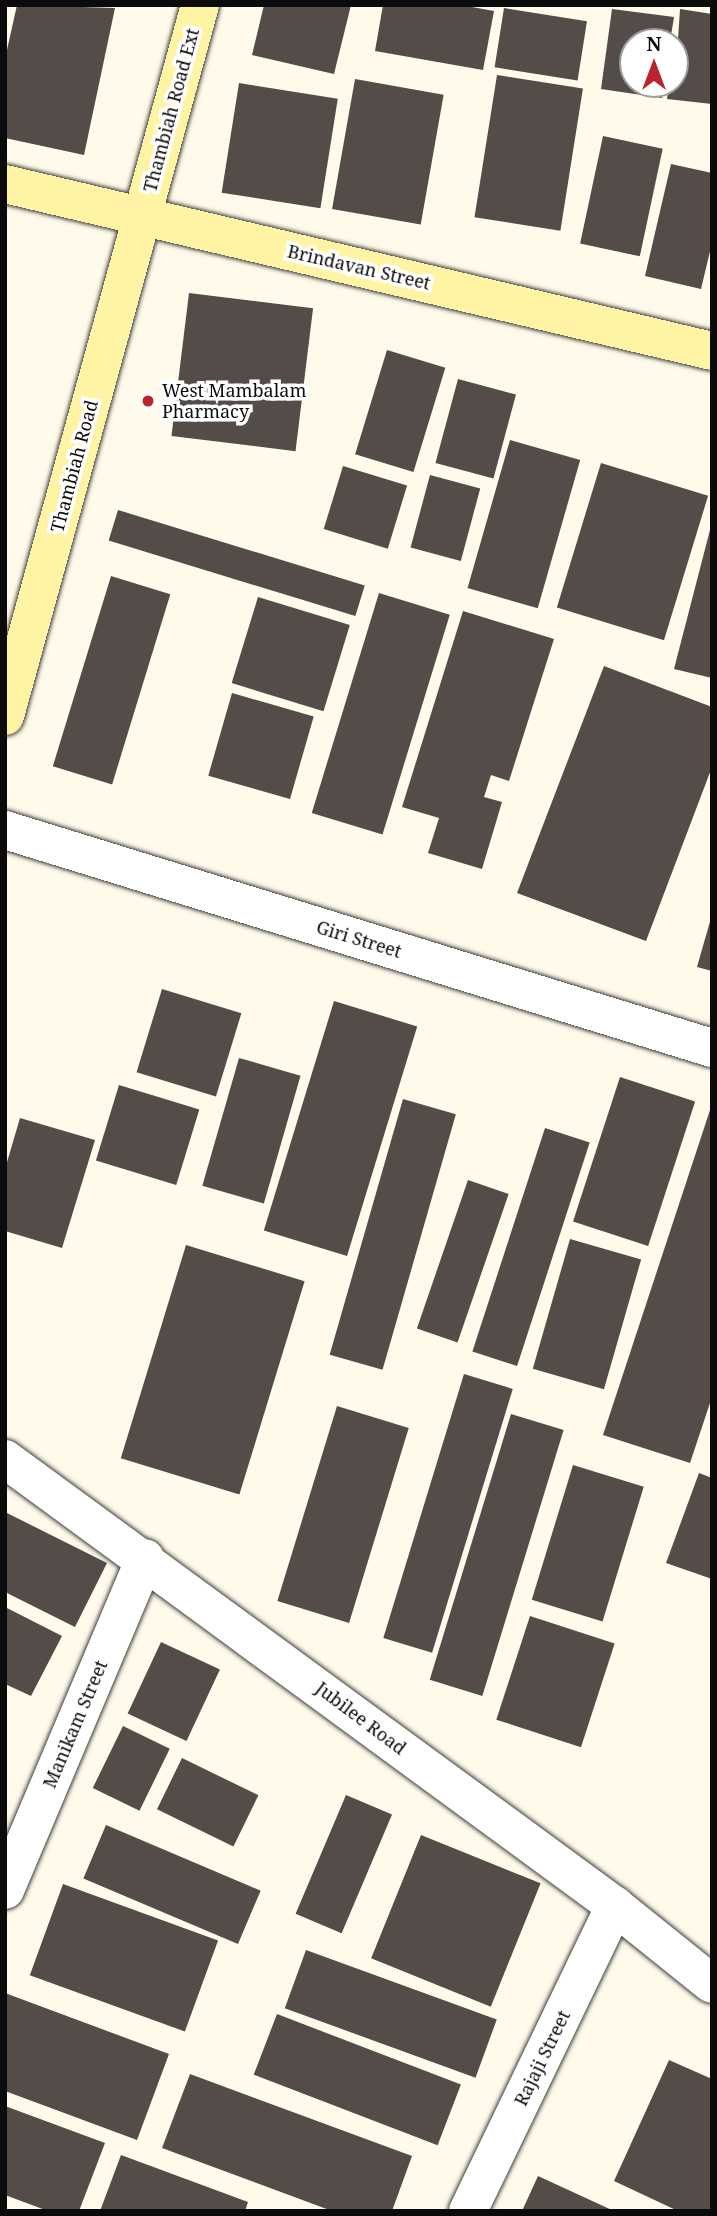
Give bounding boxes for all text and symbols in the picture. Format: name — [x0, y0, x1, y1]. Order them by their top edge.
street label: Thambiah Road Ext — [139, 26, 203, 194]
north arrow — [619, 28, 689, 98]
text: N — [647, 31, 661, 57]
street label: Brindavan Street — [286, 240, 432, 294]
place label: West Mambalam Pharmacy — [162, 380, 306, 422]
marker: West Mambalam Pharmacy — [140, 393, 156, 409]
street label: Thambiah Road — [46, 398, 102, 534]
street label: Giri Street — [314, 916, 404, 962]
street label: Manikam Street — [38, 1657, 112, 1791]
street label: Jubilee Road — [312, 1677, 410, 1759]
street label: Rajaji Street — [510, 2007, 574, 2109]

